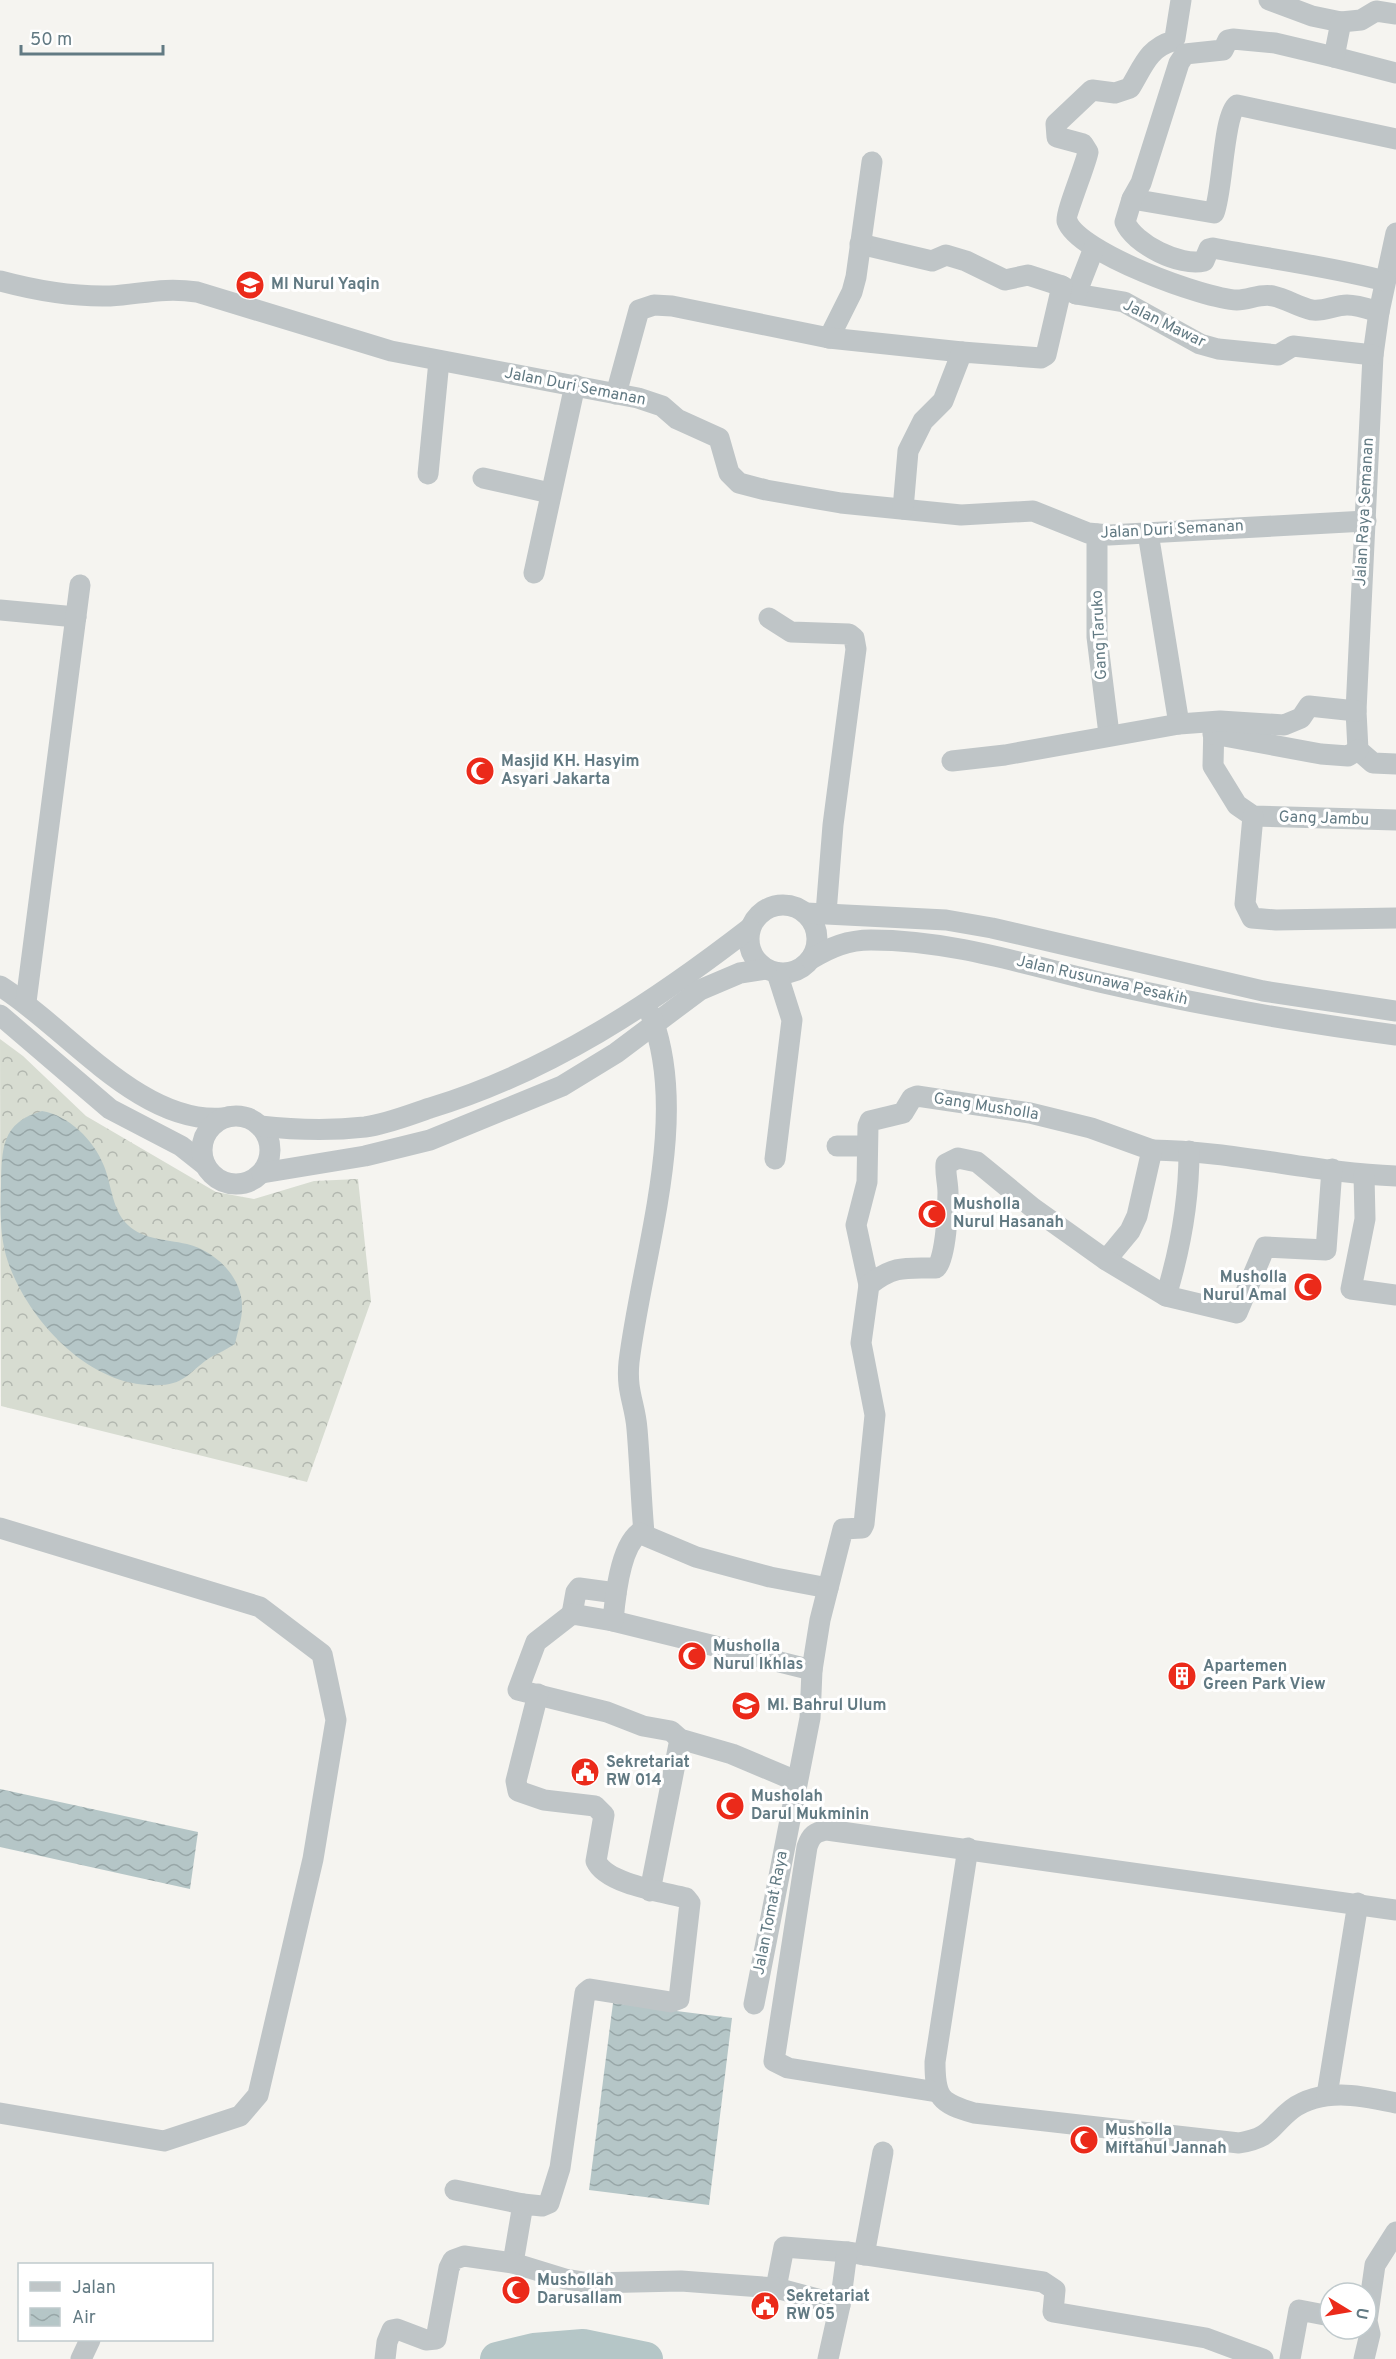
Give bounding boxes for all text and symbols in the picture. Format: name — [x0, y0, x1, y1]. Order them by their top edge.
scale bar — [21, 18, 164, 56]
text: 50 m — [30, 29, 72, 52]
school or university icon: MI Nurul Yaqin — [234, 269, 266, 301]
place label: MI Nurul Yaqin — [271, 275, 380, 295]
street label: Jalan Mawar — [1119, 295, 1209, 353]
street label: Jalan Duri Semanan — [503, 363, 647, 411]
street label: Jalan Raya Semanan — [1351, 437, 1379, 587]
street label: Jalan Duri Semanan — [1100, 516, 1244, 544]
street label: Gang Taruko — [1088, 590, 1112, 680]
place label: Masjid KH. Hasyim Asyari Jakarta — [501, 752, 640, 790]
mosque icon: Masjid KH. Hasyim Asyari Jakarta — [464, 755, 496, 787]
street label: Gang Jambu — [1278, 807, 1370, 831]
street label: Jalan Rusunawa Pesakih — [1014, 952, 1190, 1010]
street label: Gang Musholla — [932, 1089, 1040, 1125]
place label: Musholla Nurul Hasanah — [953, 1195, 1064, 1233]
mosque icon: Musholla Nurul Hasanah — [916, 1198, 948, 1230]
place label: Musholla Nurul Amal — [1203, 1268, 1287, 1306]
mosque icon: Musholla Nurul Amal — [1292, 1271, 1324, 1303]
place label: Musholla Nurul Ikhlas — [713, 1637, 803, 1675]
mosque icon: Musholla Nurul Ikhlas — [676, 1640, 708, 1672]
place label: Apartemen Green Park View — [1203, 1657, 1326, 1695]
building icon: Apartemen Green Park View — [1166, 1660, 1198, 1692]
school or university icon: MI. Bahrul Ulum — [730, 1690, 762, 1722]
place label: MI. Bahrul Ulum — [767, 1696, 887, 1716]
place label: Sekretariat RW 014 — [606, 1753, 690, 1791]
public building icon: Sekretariat RW 014 — [569, 1756, 601, 1788]
place label: Musholah Darul Mukminin — [751, 1787, 869, 1825]
mosque icon: Musholah Darul Mukminin — [714, 1790, 746, 1822]
street label: Jalan Tomat Raya — [749, 1849, 793, 1977]
place label: Musholla Miftahul Jannah — [1105, 2121, 1227, 2159]
mosque icon: Musholla Miftahul Jannah — [1068, 2124, 1100, 2156]
legend — [18, 2263, 213, 2341]
place label: Mushollah Darusallam — [537, 2271, 622, 2309]
mosque icon: Mushollah Darusallam — [500, 2274, 532, 2306]
text: Jalan — [72, 2277, 116, 2300]
north arrow — [1318, 2281, 1378, 2341]
place label: Sekretariat RW 05 — [786, 2287, 870, 2325]
public building icon: Sekretariat RW 05 — [749, 2290, 781, 2322]
text: U — [1350, 2306, 1372, 2321]
text: Air — [72, 2307, 96, 2330]

